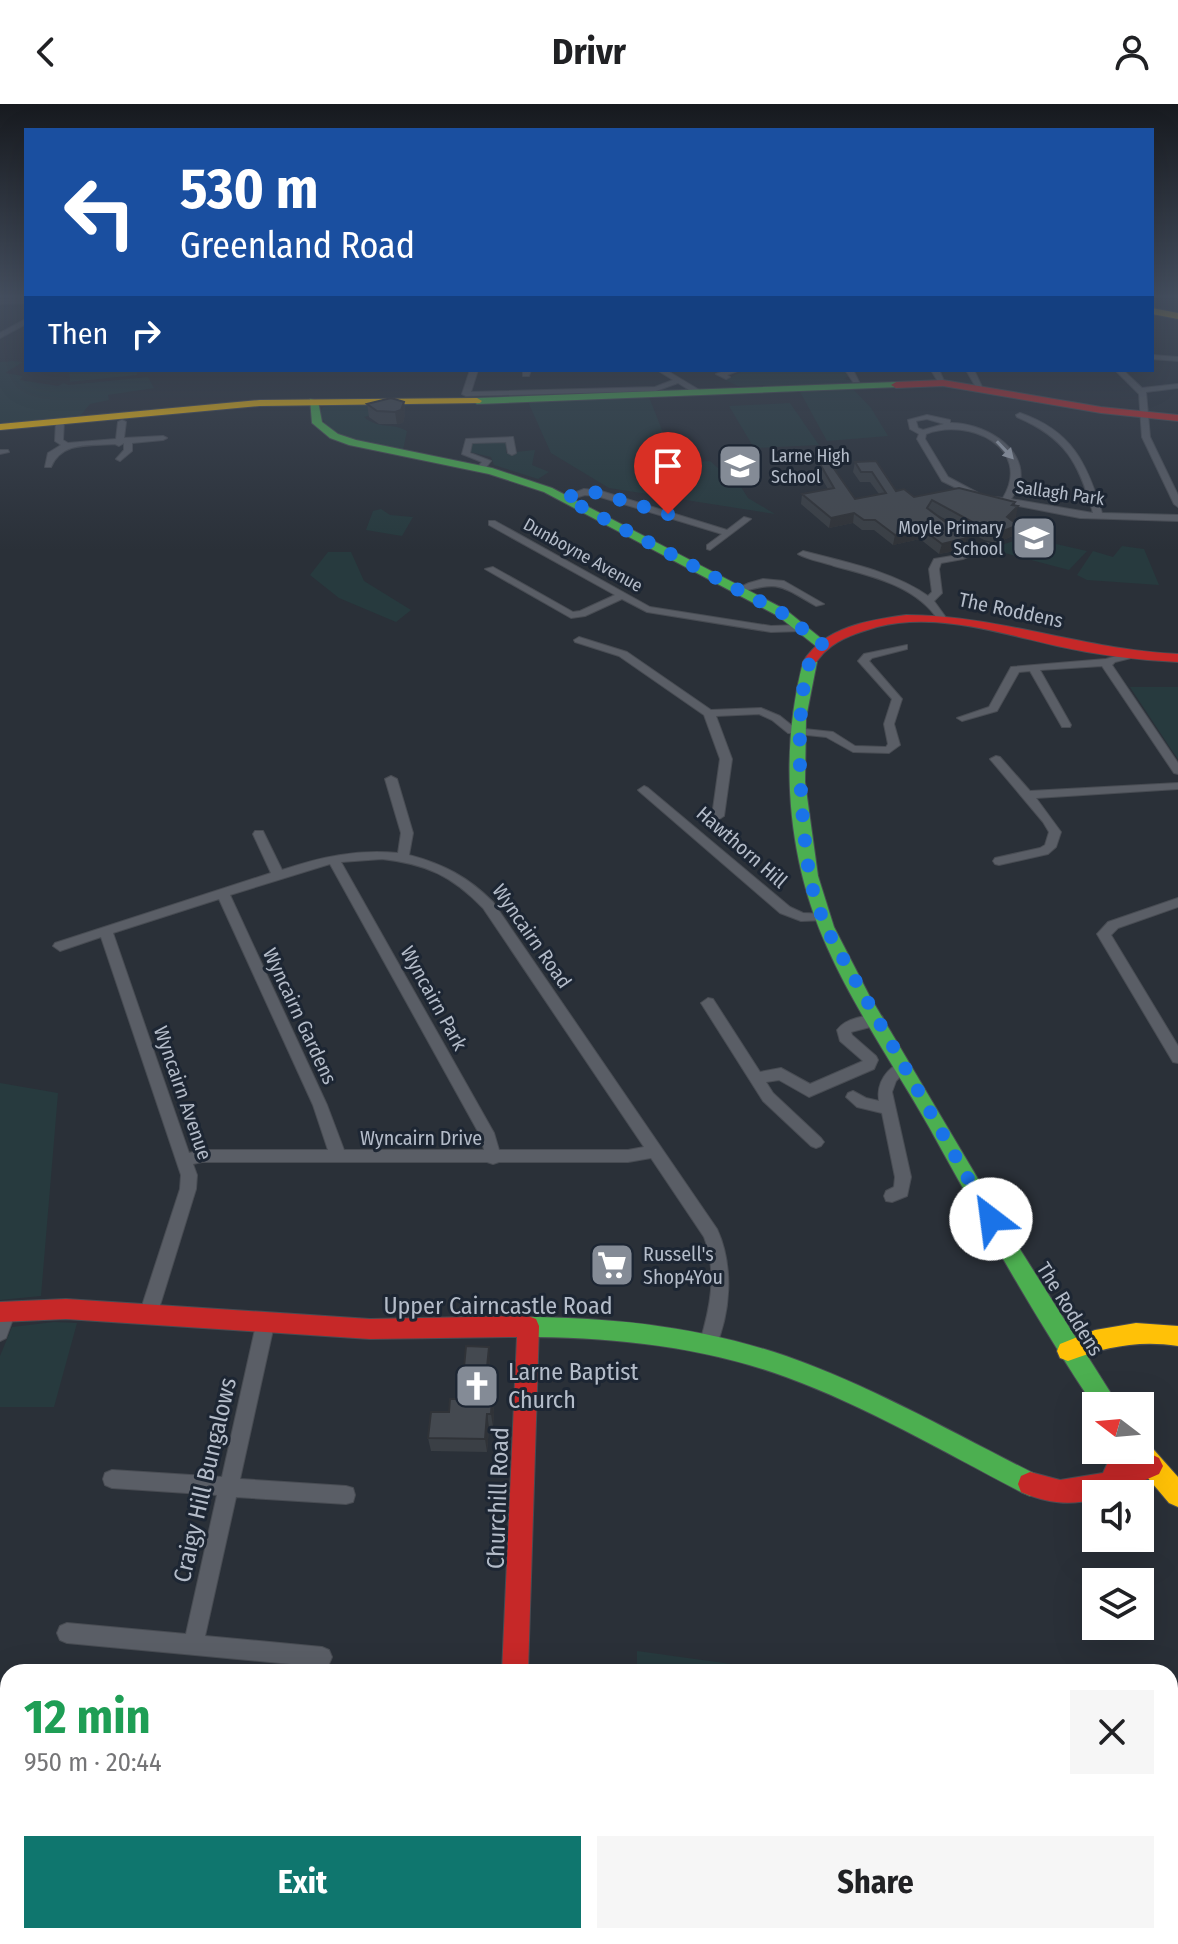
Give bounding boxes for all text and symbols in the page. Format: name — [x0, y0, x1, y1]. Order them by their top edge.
icon: back — [24, 30, 68, 74]
text: Drivr — [552, 30, 626, 74]
icon: person — [1110, 30, 1154, 74]
text: 530 m — [180, 156, 318, 223]
icon: left — [48, 160, 152, 264]
text: Greenland Road — [180, 224, 415, 268]
icon: right — [124, 312, 168, 356]
text: Then — [48, 316, 108, 352]
pin — [634, 432, 702, 514]
one-way arrow — [995, 440, 1014, 459]
school or university icon: Larne High School — [716, 442, 764, 490]
icon: arrive — [646, 444, 690, 488]
place label: Larne High School — [771, 445, 850, 488]
street label: Sallagh Park — [1014, 476, 1107, 510]
street label: Dunboyne Avenue — [519, 513, 647, 597]
school or university icon: Moyle Primary School — [1010, 514, 1058, 562]
place label: Moyle Primary School — [898, 517, 1003, 560]
street label: The Roddens — [957, 587, 1065, 633]
street label: Hawthorn Hill — [692, 801, 792, 893]
street label: Wyncairn Road — [487, 879, 577, 993]
street label: Wyncairn Park — [396, 942, 473, 1055]
street label: Wyncairn Gardens — [258, 944, 342, 1088]
street label: Wyncairn Avenue — [149, 1023, 217, 1163]
street label: Wyncairn Drive — [360, 1126, 482, 1150]
position arrow — [949, 1177, 1033, 1261]
supermarket icon: Russell's Shop4You — [588, 1241, 636, 1289]
place label: Russell's Shop4You — [643, 1242, 723, 1289]
street label: The Roddens — [1032, 1258, 1108, 1360]
street label: Upper Cairncastle Road — [383, 1292, 613, 1320]
place label: Larne Baptist Church — [508, 1358, 639, 1414]
church icon: Larne Baptist Church — [453, 1362, 501, 1410]
street label: Craigy Hill Bungalows — [168, 1375, 242, 1585]
north arrow — [1082, 1392, 1154, 1464]
map controls — [1082, 1392, 1154, 1640]
street label: Churchill Road — [482, 1427, 514, 1569]
button: sound — [1082, 1480, 1154, 1552]
button: layers — [1082, 1568, 1154, 1640]
text: 12 min — [24, 1688, 151, 1746]
button: close — [1070, 1690, 1154, 1774]
text: 950 m · 20:44 — [24, 1747, 162, 1778]
button: Exit — [24, 1836, 581, 1928]
button: Share — [597, 1836, 1154, 1928]

